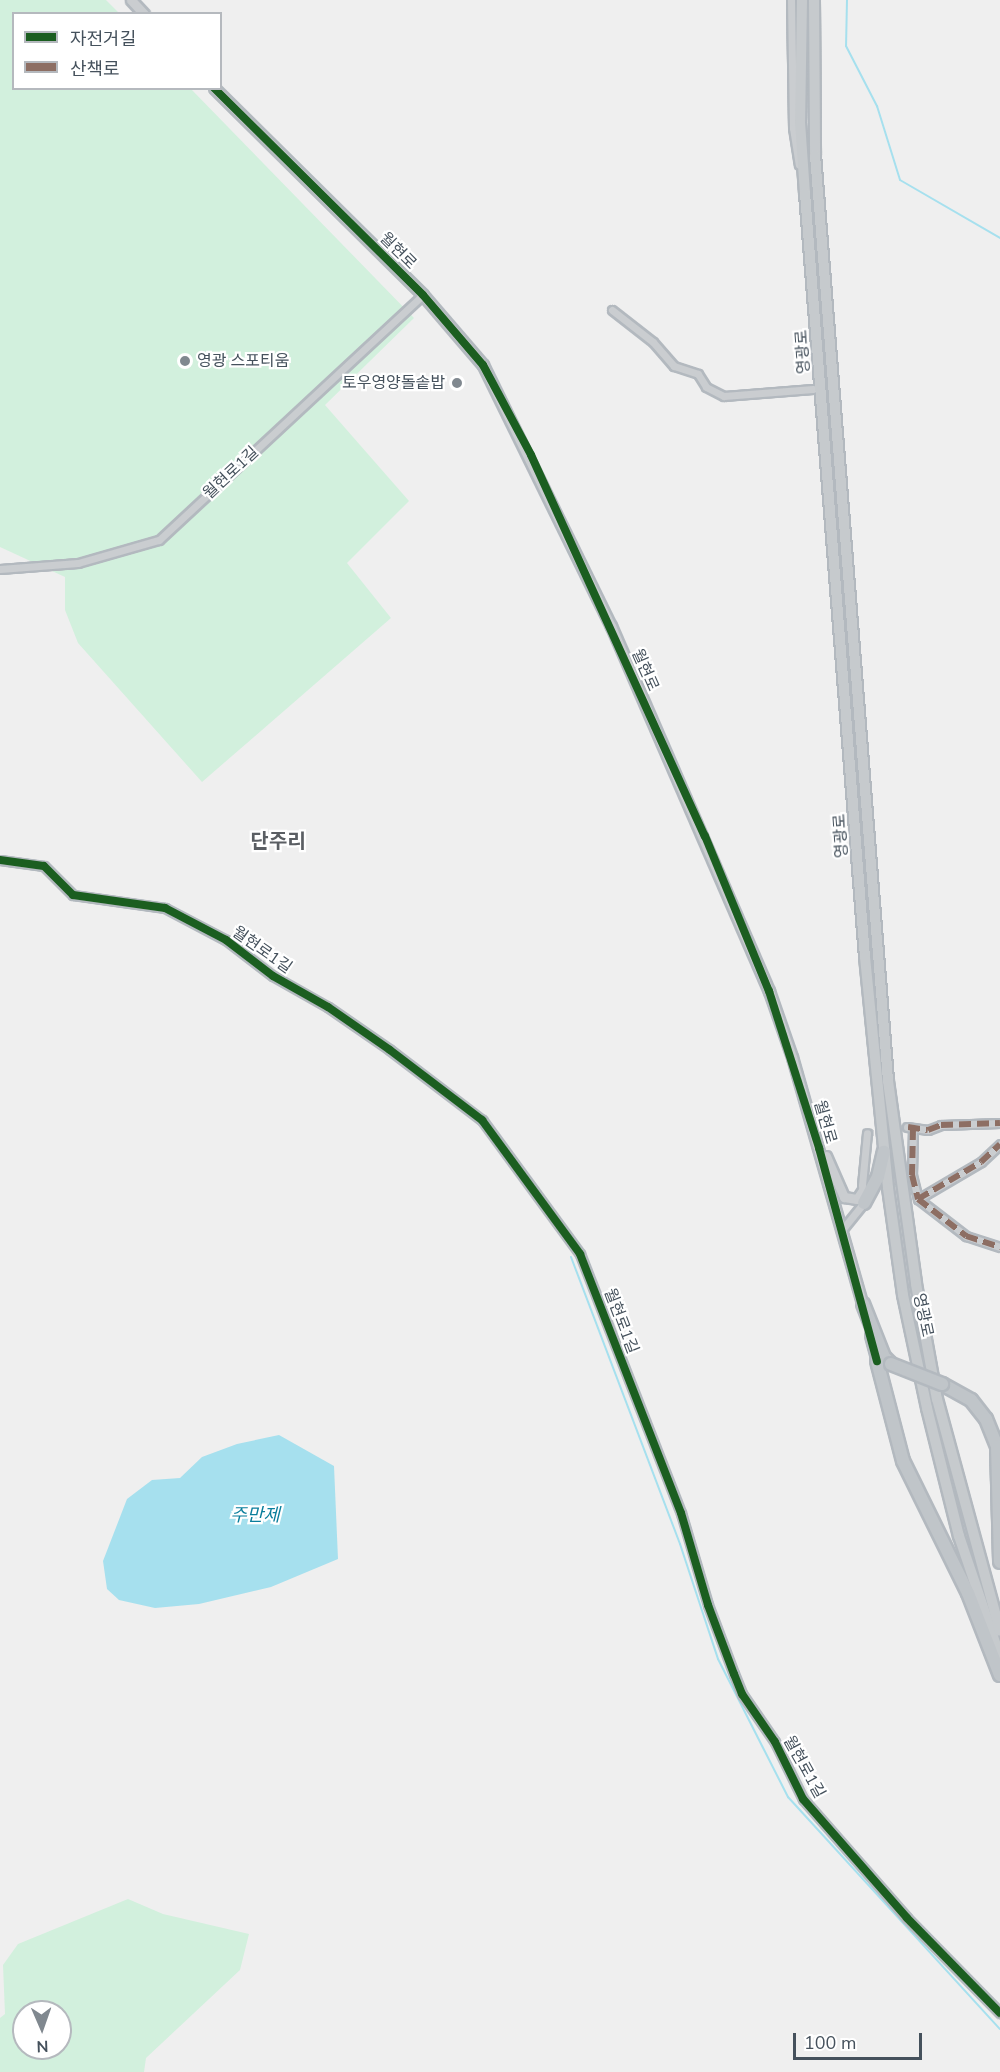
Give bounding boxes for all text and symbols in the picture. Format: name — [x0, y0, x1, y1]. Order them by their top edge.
legend — [12, 12, 222, 90]
text: 자전거길 — [70, 27, 136, 51]
text: 산책로 — [70, 57, 120, 81]
street label: 월현로 — [376, 229, 420, 273]
street label: 영광로 — [792, 329, 814, 375]
place label: 영광 스포티움 — [197, 351, 289, 371]
marker: 영광 스포티움 — [178, 354, 192, 368]
place label: 토우영양돌솥밥 — [342, 373, 445, 393]
marker: 토우영양돌솥밥 — [450, 376, 464, 390]
street label: 월현로1길 — [199, 443, 263, 503]
street label: 월현로 — [627, 646, 663, 694]
street label: 영광로 — [830, 813, 852, 859]
district label: 단주리 — [250, 829, 306, 853]
street label: 월현로1길 — [228, 922, 296, 978]
street label: 월현로 — [810, 1098, 840, 1146]
street label: 월현로1길 — [600, 1286, 642, 1356]
street label: 영광로 — [909, 1291, 937, 1339]
water label: 주만제 — [230, 1504, 280, 1526]
street label: 월현로1길 — [779, 1732, 829, 1802]
north arrow — [12, 2000, 72, 2060]
scale bar — [796, 2021, 925, 2059]
text: 100 m — [804, 2031, 856, 2055]
text: N — [36, 2035, 49, 2057]

